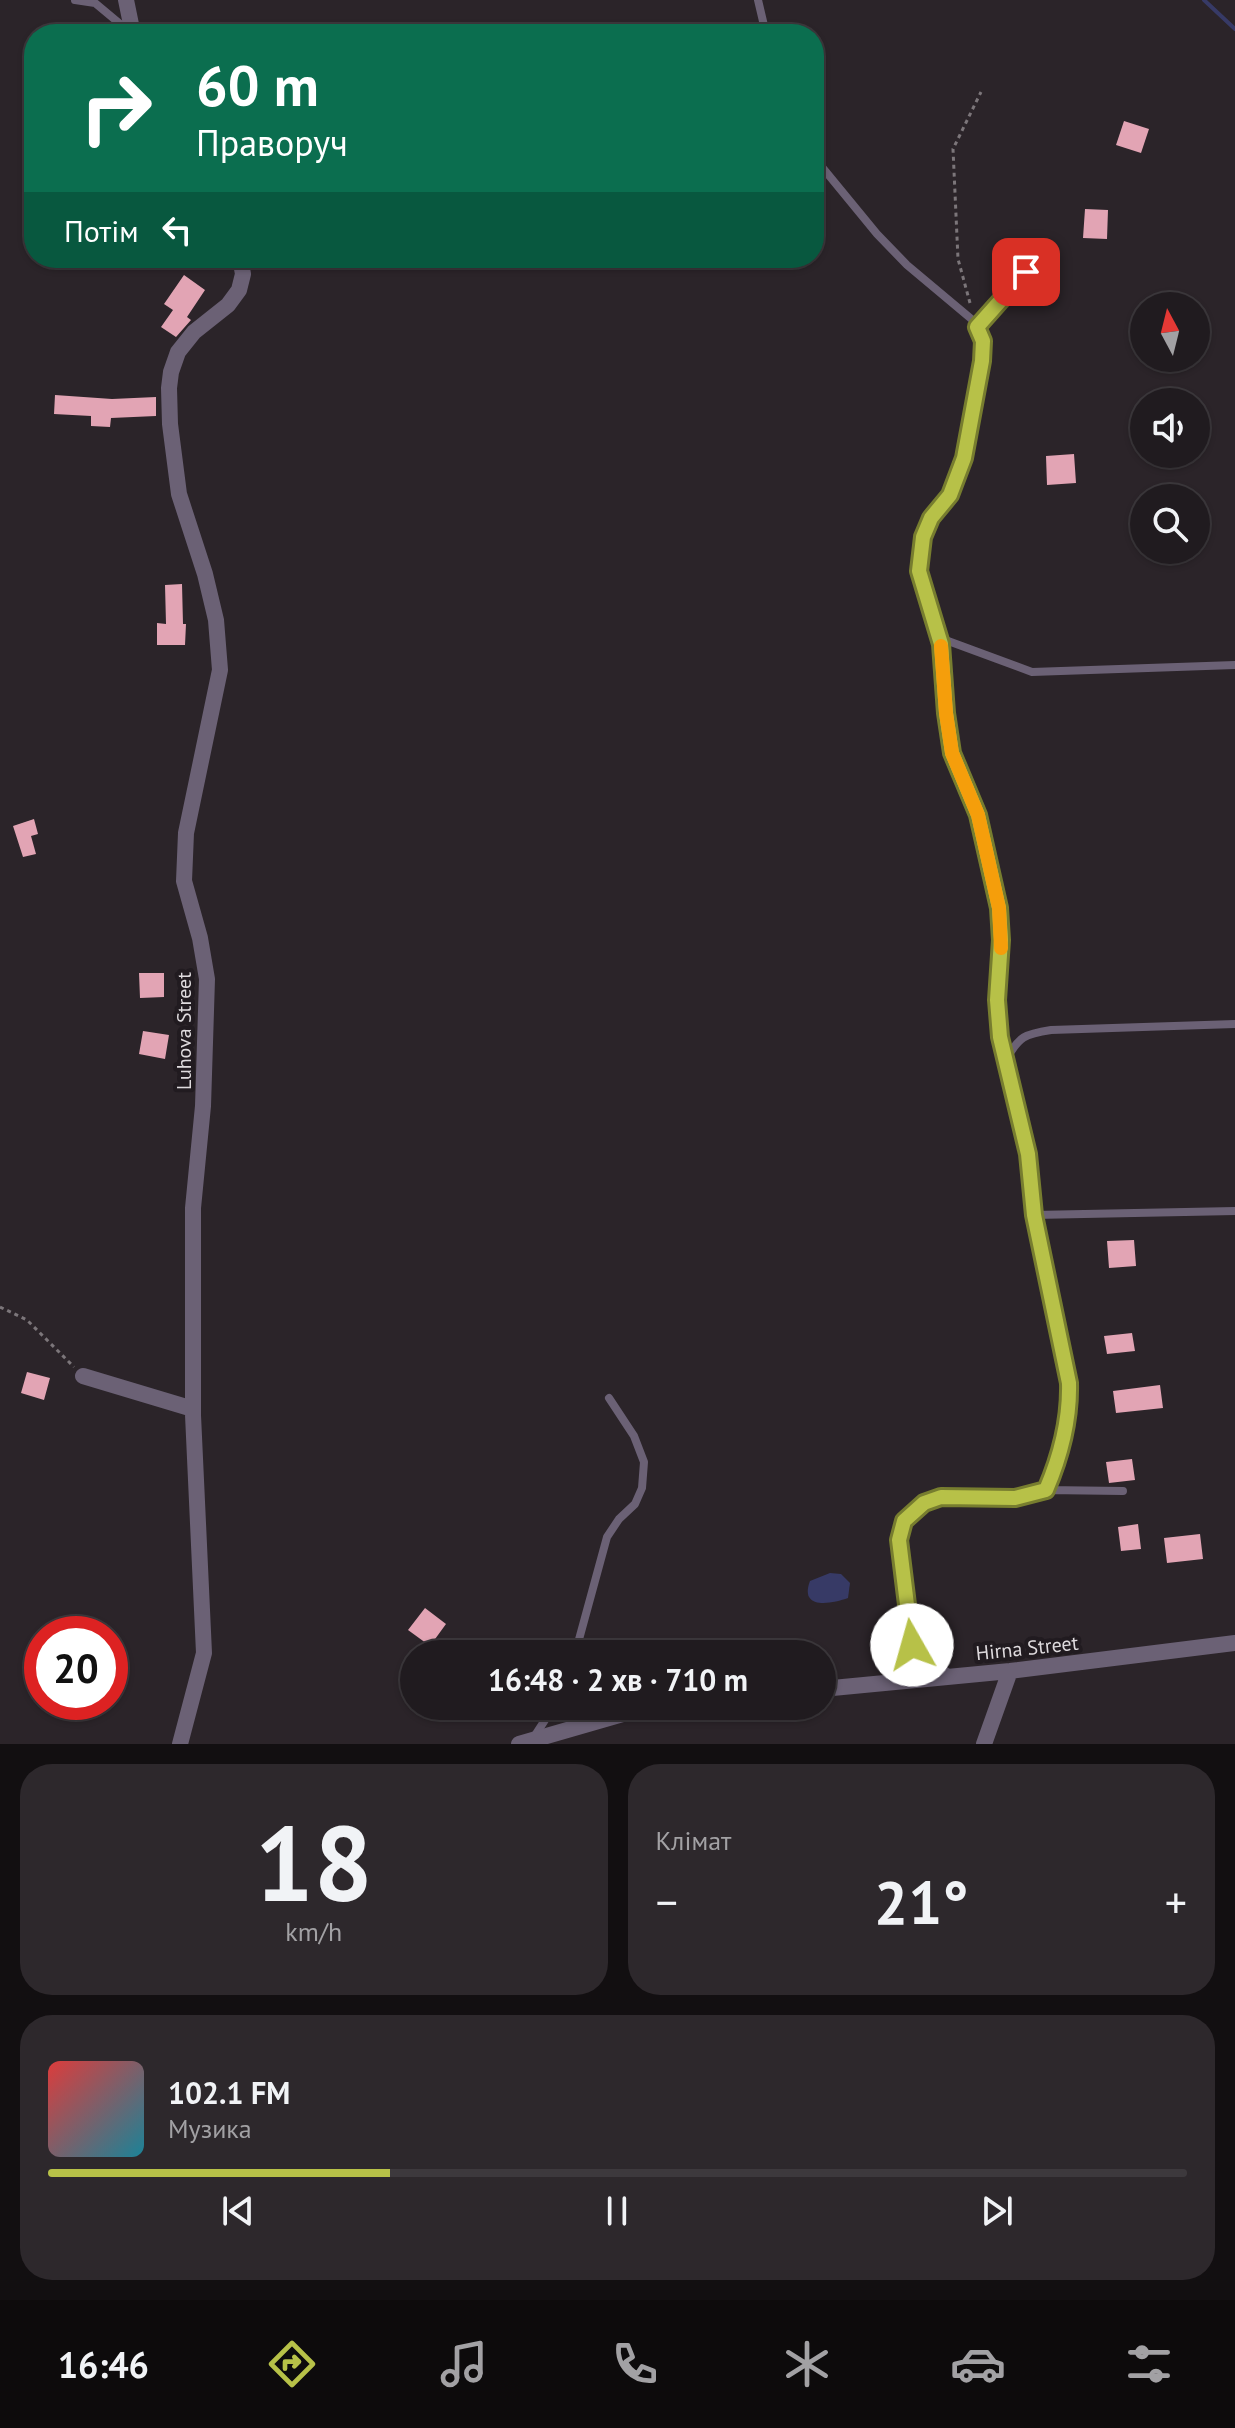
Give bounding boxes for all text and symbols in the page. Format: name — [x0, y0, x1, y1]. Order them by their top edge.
text: 60 m — [196, 49, 319, 121]
icon: right — [64, 56, 168, 160]
text: Праворуч — [196, 119, 348, 166]
icon: left — [155, 208, 199, 252]
text: Потім — [64, 211, 139, 250]
pin — [992, 238, 1060, 306]
icon: arrive — [1004, 250, 1048, 294]
north arrow — [1130, 292, 1210, 372]
map controls — [1130, 292, 1210, 564]
button: sound — [1130, 388, 1210, 468]
button: search — [1130, 484, 1210, 564]
street label: Luhova Street — [171, 972, 197, 1090]
position arrow — [870, 1603, 954, 1687]
speed limit sign: 20 — [24, 1616, 128, 1720]
street label: Hirna Street — [974, 1630, 1080, 1666]
text: 16:48 · 2 хв · 710 m — [488, 1660, 748, 1699]
text: 18 — [255, 1795, 373, 1930]
text: Клімат — [656, 1824, 731, 1857]
text: 21° — [874, 1863, 968, 1941]
text: − — [656, 1873, 678, 1930]
text: + — [1165, 1873, 1187, 1930]
text: km/h — [285, 1915, 342, 1948]
text: 102.1 FM — [168, 2073, 290, 2112]
text: Музика — [168, 2112, 252, 2145]
icon: previous — [216, 2189, 260, 2233]
icon: pause — [595, 2189, 639, 2233]
icon: next — [975, 2189, 1019, 2233]
icon: directions — [264, 2336, 320, 2392]
icon: music — [436, 2336, 492, 2392]
icon: phone — [607, 2336, 663, 2392]
icon: climate — [779, 2336, 835, 2392]
icon: car — [950, 2336, 1006, 2392]
icon: filters — [1121, 2336, 1177, 2392]
text: 16:46 — [58, 2341, 149, 2388]

